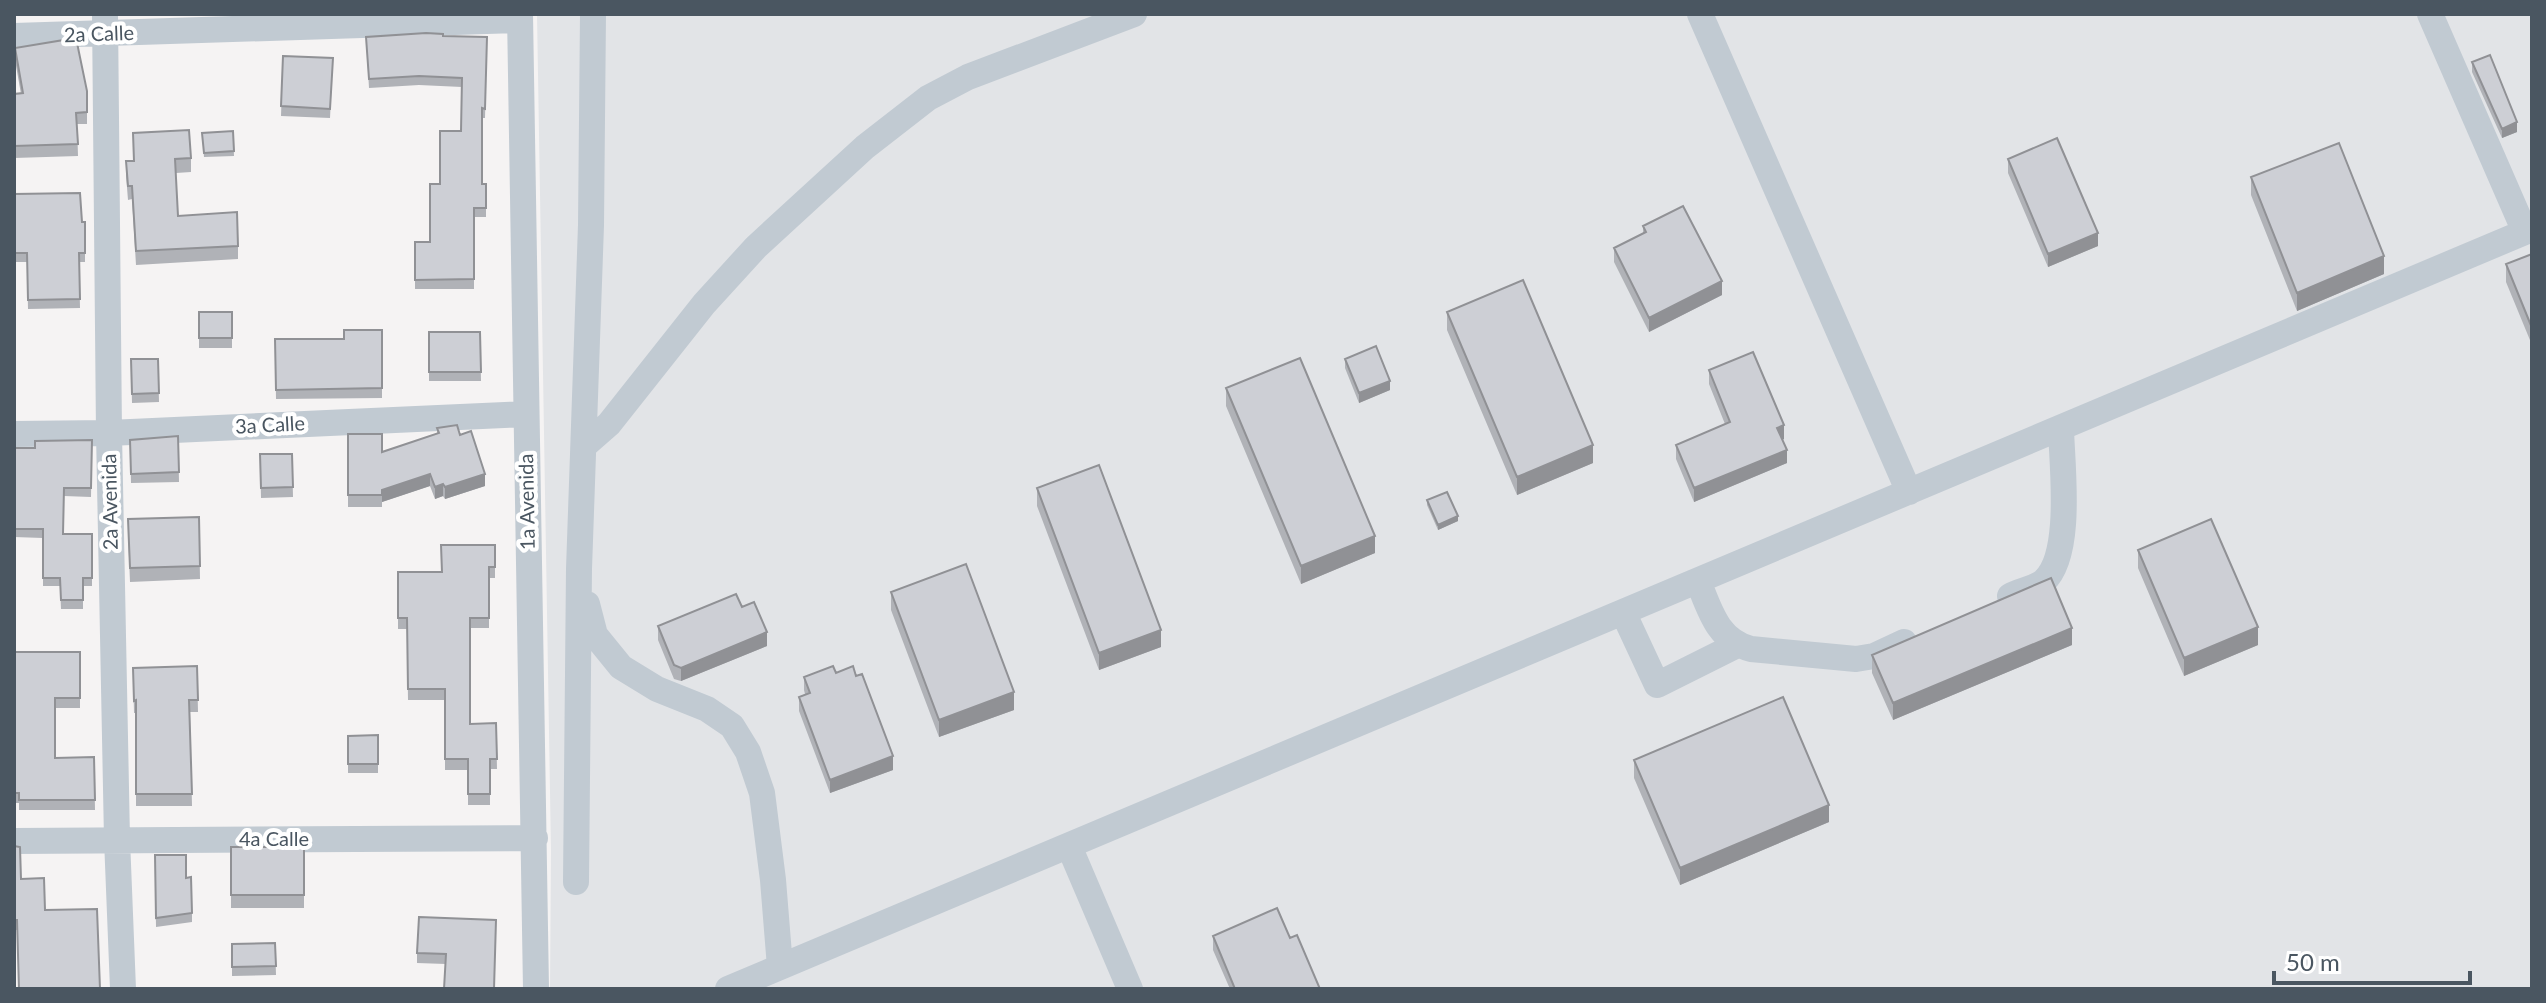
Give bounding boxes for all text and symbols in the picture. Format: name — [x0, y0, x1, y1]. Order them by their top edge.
street label: 2a Calle — [64, 20, 134, 46]
street label: 3a Calle — [234, 410, 306, 438]
street label: 2a Avenida — [96, 454, 122, 550]
street label: 1a Avenida — [513, 454, 539, 550]
street label: 4a Calle — [239, 826, 309, 850]
scale bar — [2274, 935, 2470, 985]
text: 50 m — [2286, 947, 2340, 976]

